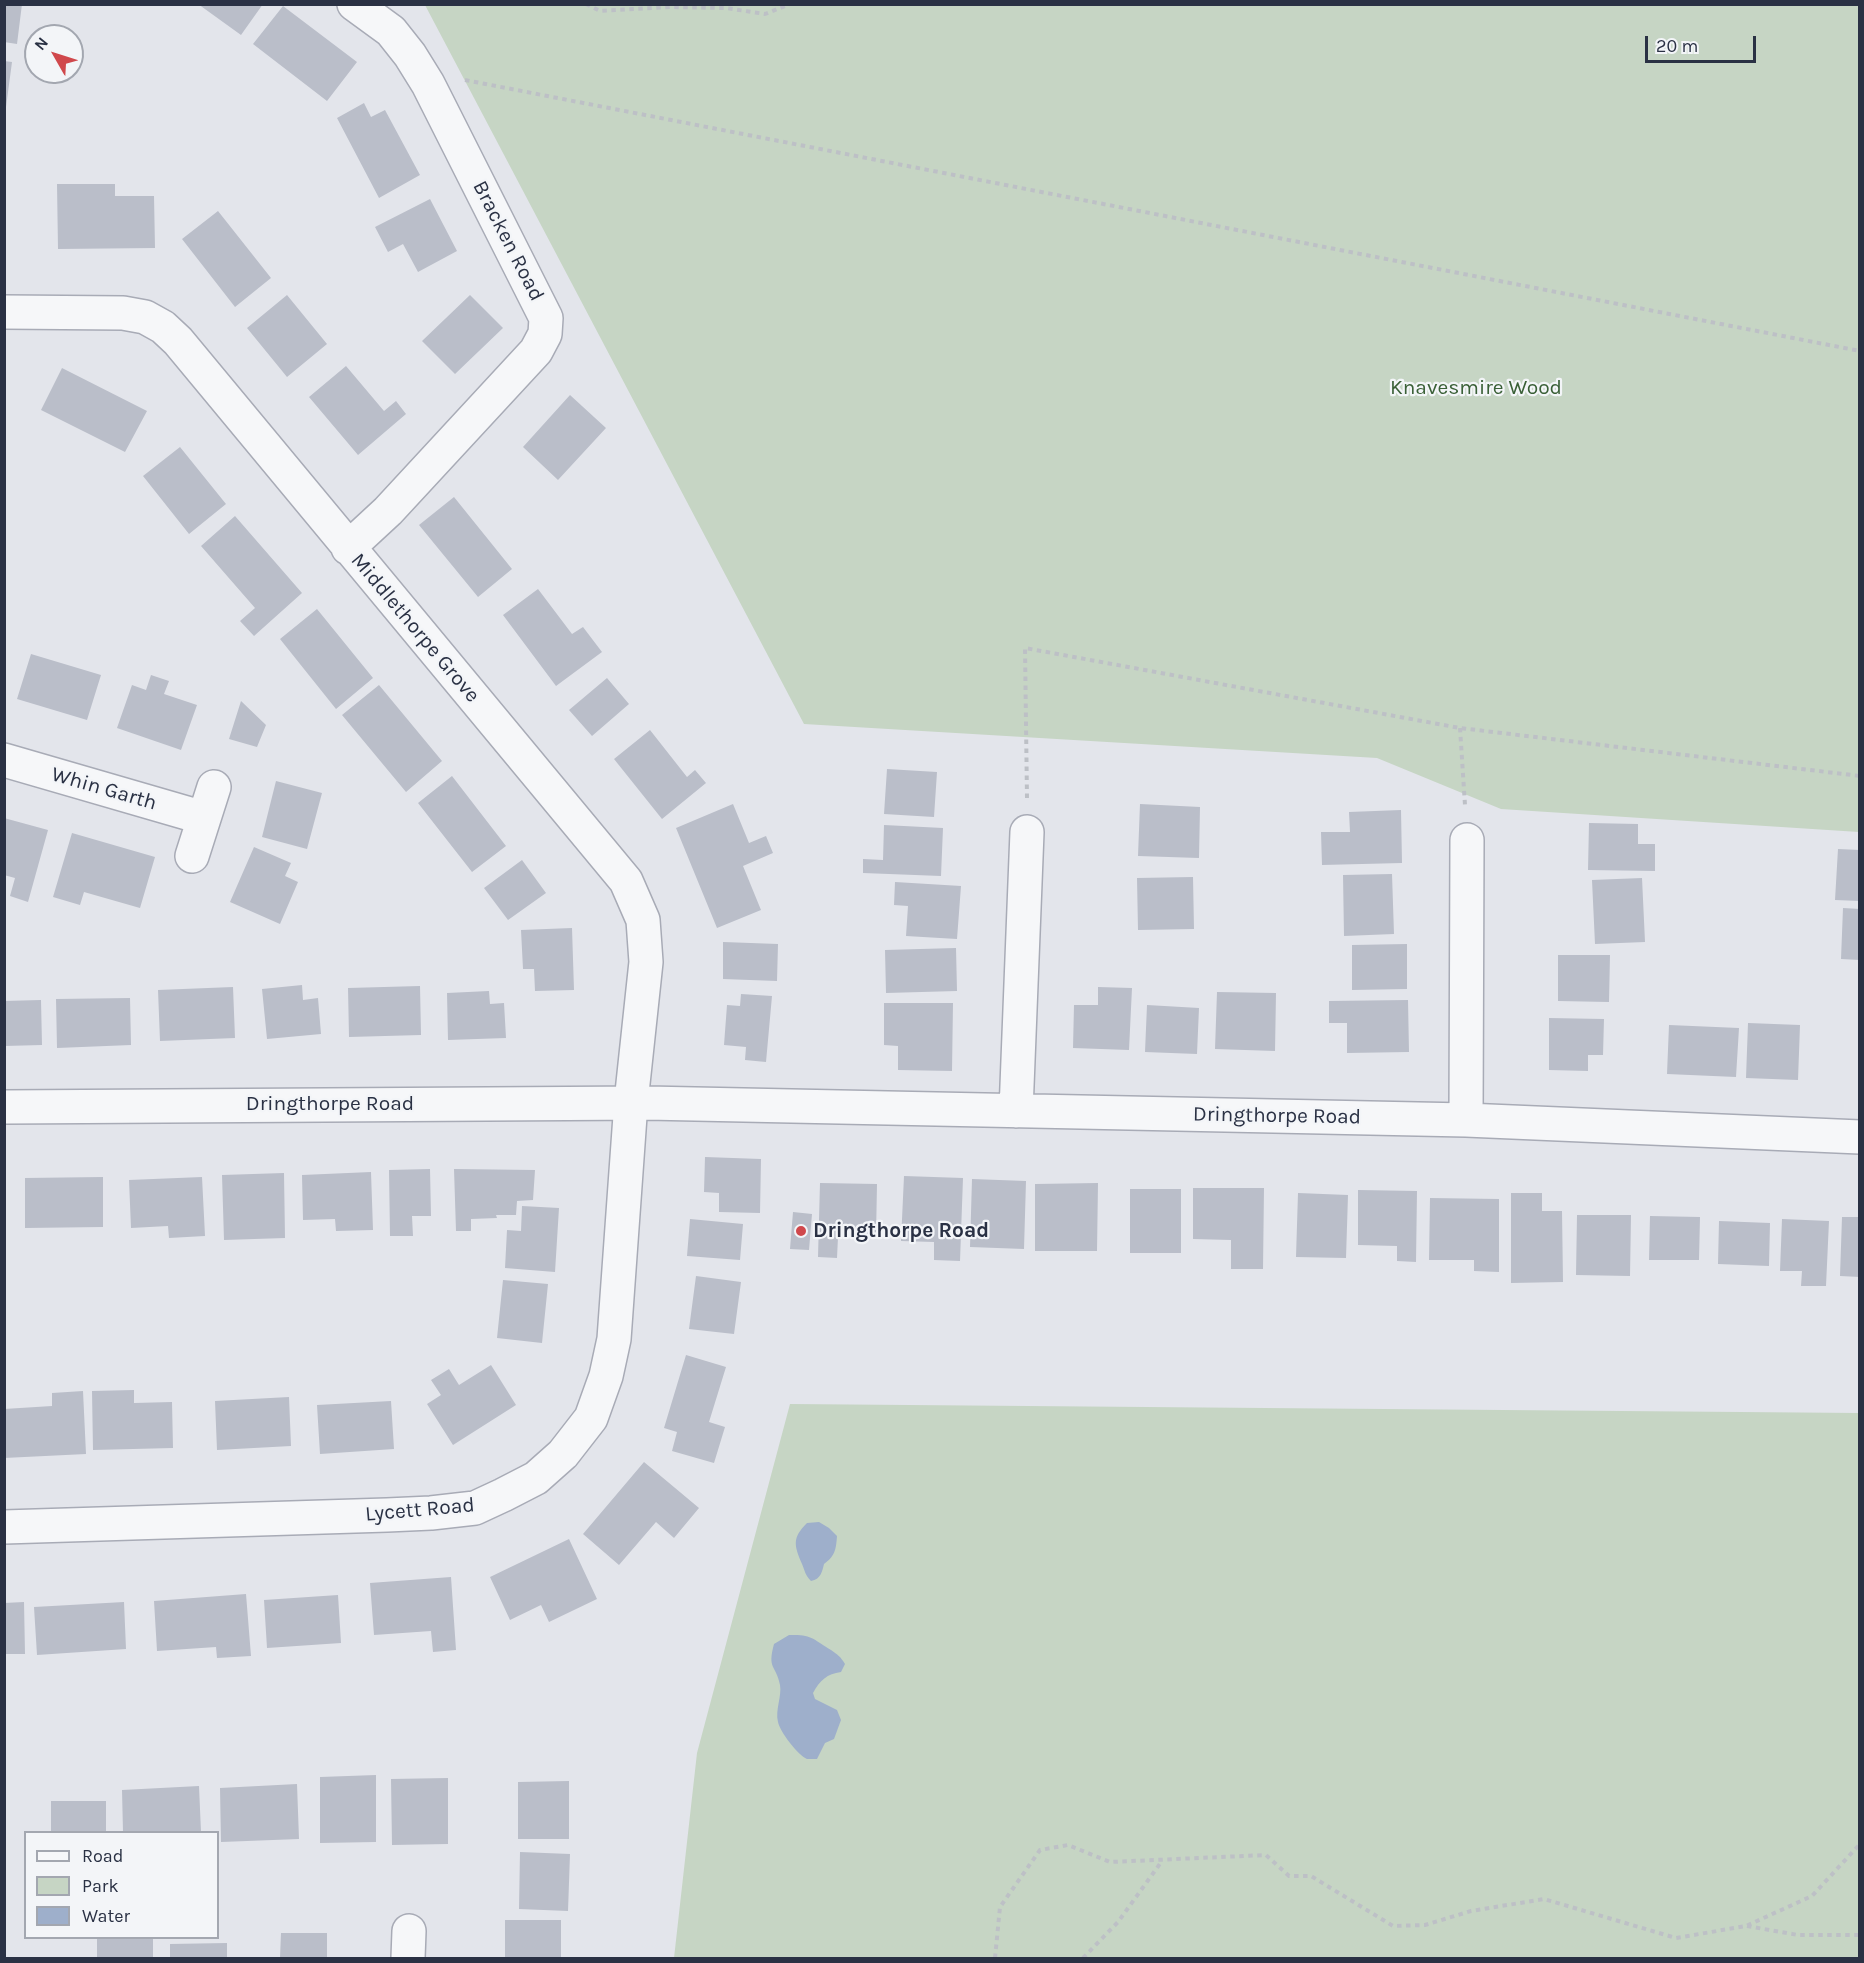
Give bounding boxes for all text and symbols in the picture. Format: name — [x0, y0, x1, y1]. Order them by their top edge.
north arrow — [24, 24, 84, 84]
scale bar — [1648, 24, 1759, 62]
text: N — [30, 33, 52, 54]
text: 20 m — [1656, 35, 1698, 57]
street label: Bracken Road — [467, 177, 549, 305]
park label: Knavesmire Wood — [1390, 375, 1562, 401]
street label: Middlethorpe Grove — [345, 548, 485, 708]
street label: Whin Garth — [48, 762, 160, 816]
street label: Dringthorpe Road — [246, 1091, 414, 1117]
street label: Dringthorpe Road — [1193, 1102, 1361, 1130]
place label: Dringthorpe Road — [813, 1218, 989, 1244]
marker: Dringthorpe Road — [794, 1224, 808, 1238]
street label: Lycett Road — [364, 1493, 476, 1527]
legend — [24, 1831, 219, 1939]
text: Road — [82, 1845, 123, 1867]
text: Park — [82, 1875, 119, 1897]
text: Water — [82, 1905, 130, 1927]

